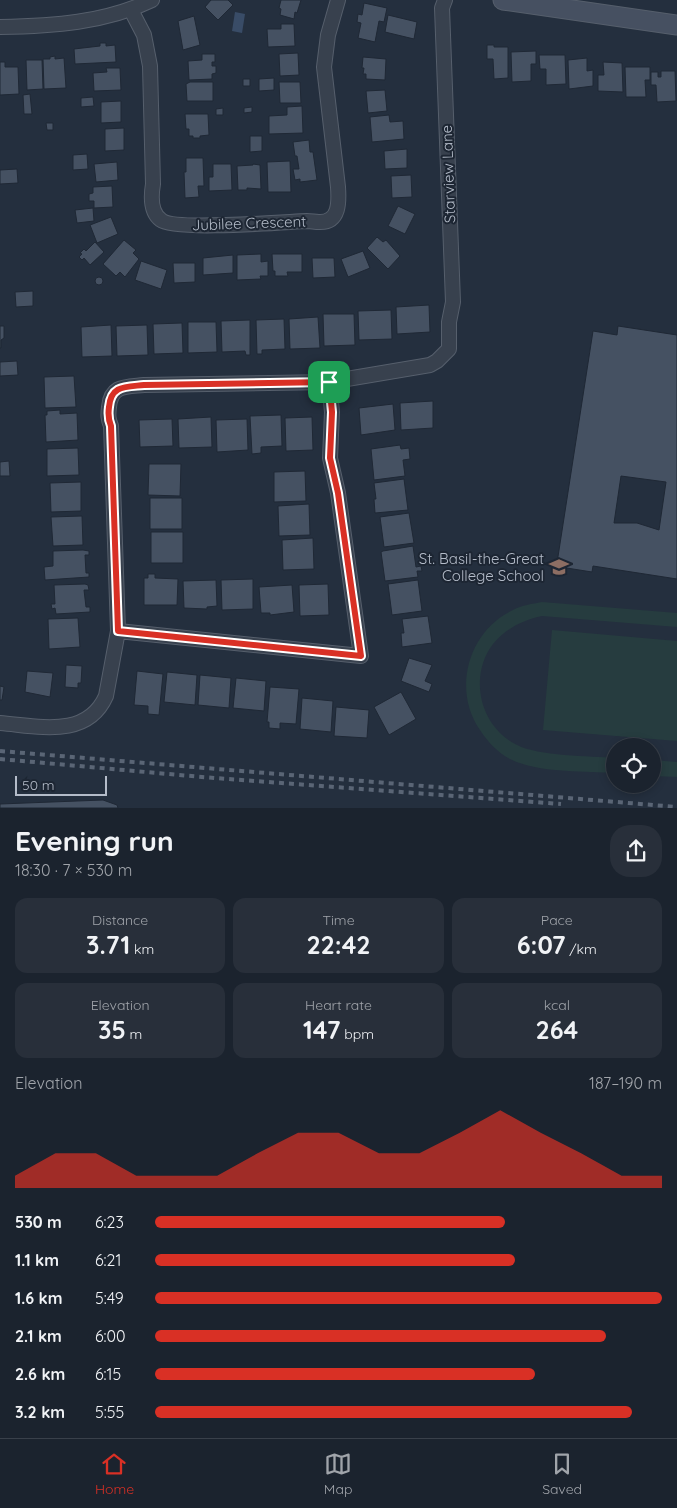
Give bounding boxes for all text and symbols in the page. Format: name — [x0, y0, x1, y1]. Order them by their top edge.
street label: Starview Lane — [437, 125, 459, 223]
street label: Jubilee Crescent — [191, 212, 307, 234]
pin — [308, 361, 350, 403]
icon: arrive — [315, 368, 343, 396]
place label: St. Basil-the-Great College School — [419, 549, 544, 585]
school or university icon: St. Basil-the-Great College School — [548, 556, 570, 578]
map controls — [606, 738, 661, 793]
button: locate — [606, 738, 661, 793]
scale bar — [15, 773, 108, 796]
text: 50 m — [22, 776, 55, 794]
text: Evening run — [15, 823, 174, 858]
button: share — [610, 825, 662, 877]
text: 18:30 · 7 × 530 m — [15, 860, 132, 880]
text: Distance — [92, 911, 148, 929]
text: Time — [322, 911, 355, 929]
text: Pace — [541, 911, 573, 929]
text: 3.71 — [86, 929, 130, 960]
text: 22:42 — [306, 929, 371, 960]
text: 6:07 — [517, 929, 565, 960]
text: km — [130, 940, 154, 958]
text: /km — [565, 940, 597, 958]
text: Elevation — [91, 996, 150, 1014]
text: Heart rate — [305, 996, 372, 1014]
text: kcal — [544, 996, 570, 1014]
text: 35 — [98, 1014, 126, 1045]
text: 147 — [303, 1014, 340, 1045]
text: 264 — [535, 1014, 578, 1045]
text: m — [126, 1025, 142, 1043]
text: bpm — [340, 1025, 374, 1043]
text: Elevation — [15, 1073, 82, 1093]
text: 187–190 m — [589, 1073, 662, 1093]
text: 530 m — [15, 1212, 62, 1232]
text: 6:23 — [95, 1212, 124, 1232]
text: 1.1 km — [15, 1250, 59, 1270]
text: 6:21 — [95, 1250, 121, 1270]
text: 1.6 km — [15, 1288, 62, 1308]
text: 5:49 — [95, 1288, 124, 1308]
text: 2.1 km — [15, 1326, 62, 1346]
text: 6:00 — [95, 1326, 126, 1346]
text: 2.6 km — [15, 1364, 65, 1384]
text: 6:15 — [95, 1364, 121, 1384]
text: 3.2 km — [15, 1402, 65, 1422]
text: 5:55 — [95, 1402, 124, 1422]
tab: Home — [95, 1450, 134, 1498]
tab: Map — [324, 1450, 352, 1498]
tab: Saved — [542, 1450, 582, 1498]

